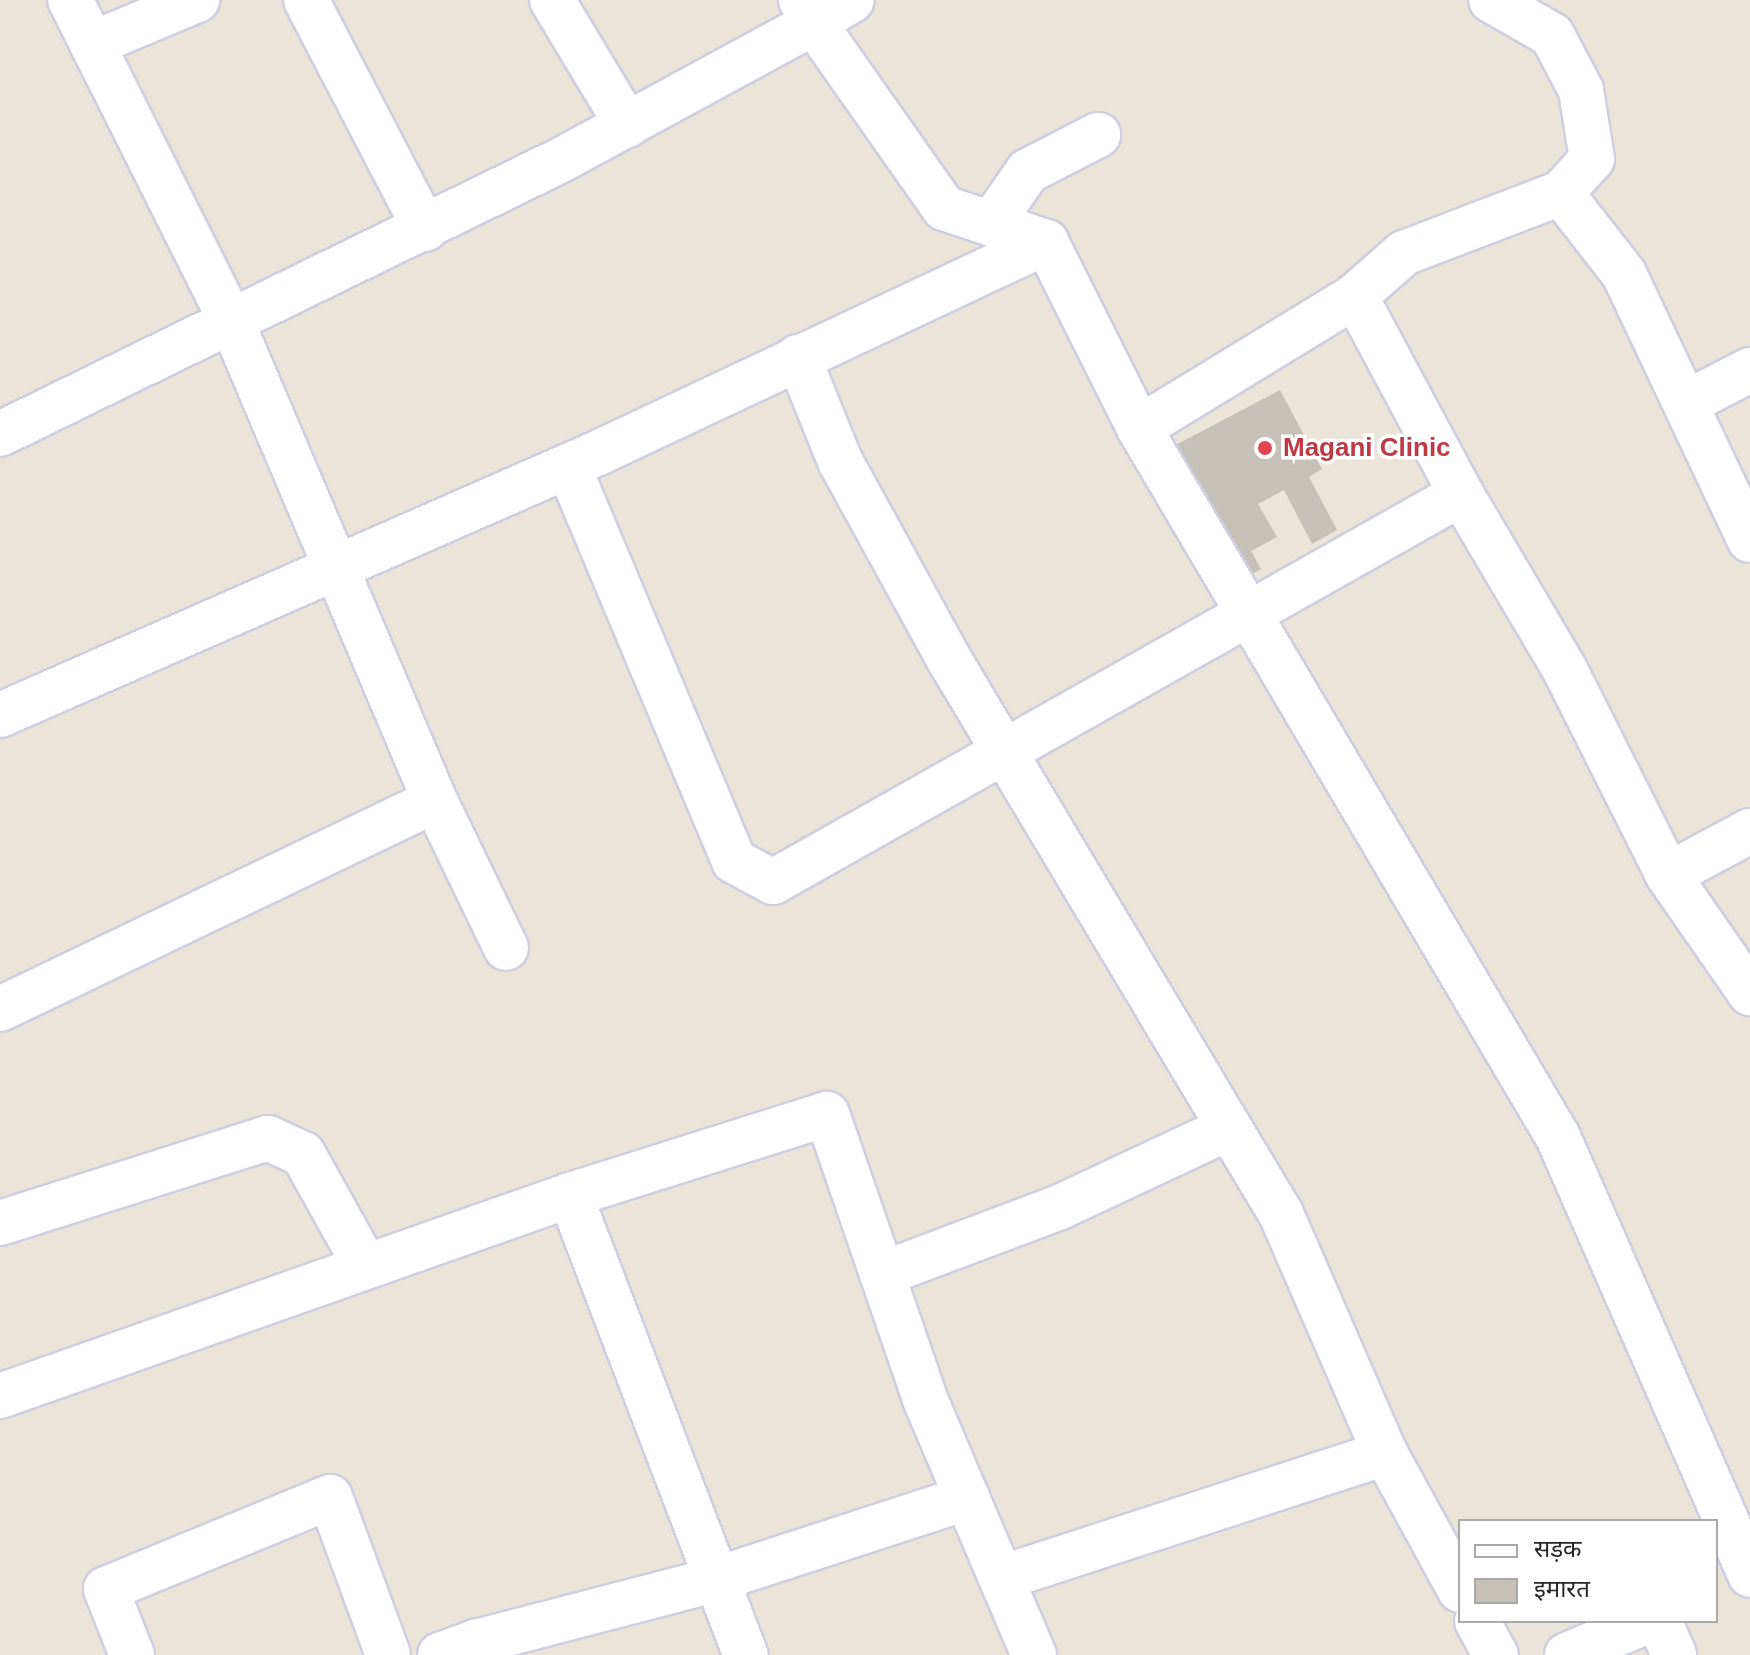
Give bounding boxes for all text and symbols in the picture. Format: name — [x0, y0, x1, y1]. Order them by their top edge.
place label: Magani Clinic — [1283, 432, 1451, 464]
marker: Magani Clinic — [1254, 437, 1276, 459]
legend — [1458, 1519, 1718, 1623]
text: सड़क — [1534, 1535, 1582, 1562]
text: इमारत — [1534, 1575, 1590, 1602]

